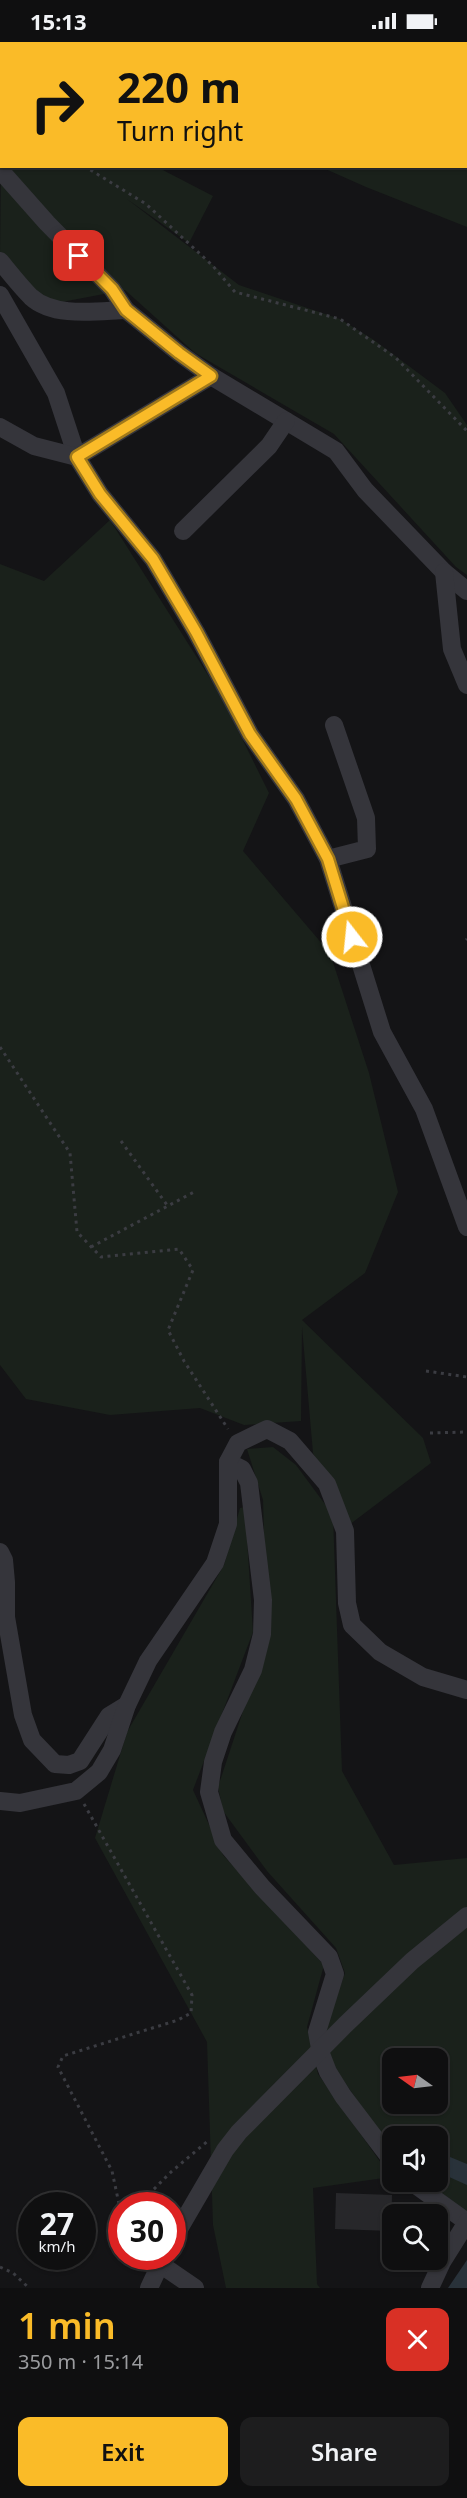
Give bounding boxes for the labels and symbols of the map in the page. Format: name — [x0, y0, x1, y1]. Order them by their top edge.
pin — [53, 230, 104, 281]
position arrow — [320, 905, 384, 969]
north arrow — [382, 2048, 448, 2114]
speed limit sign: 30 — [108, 2192, 186, 2270]

